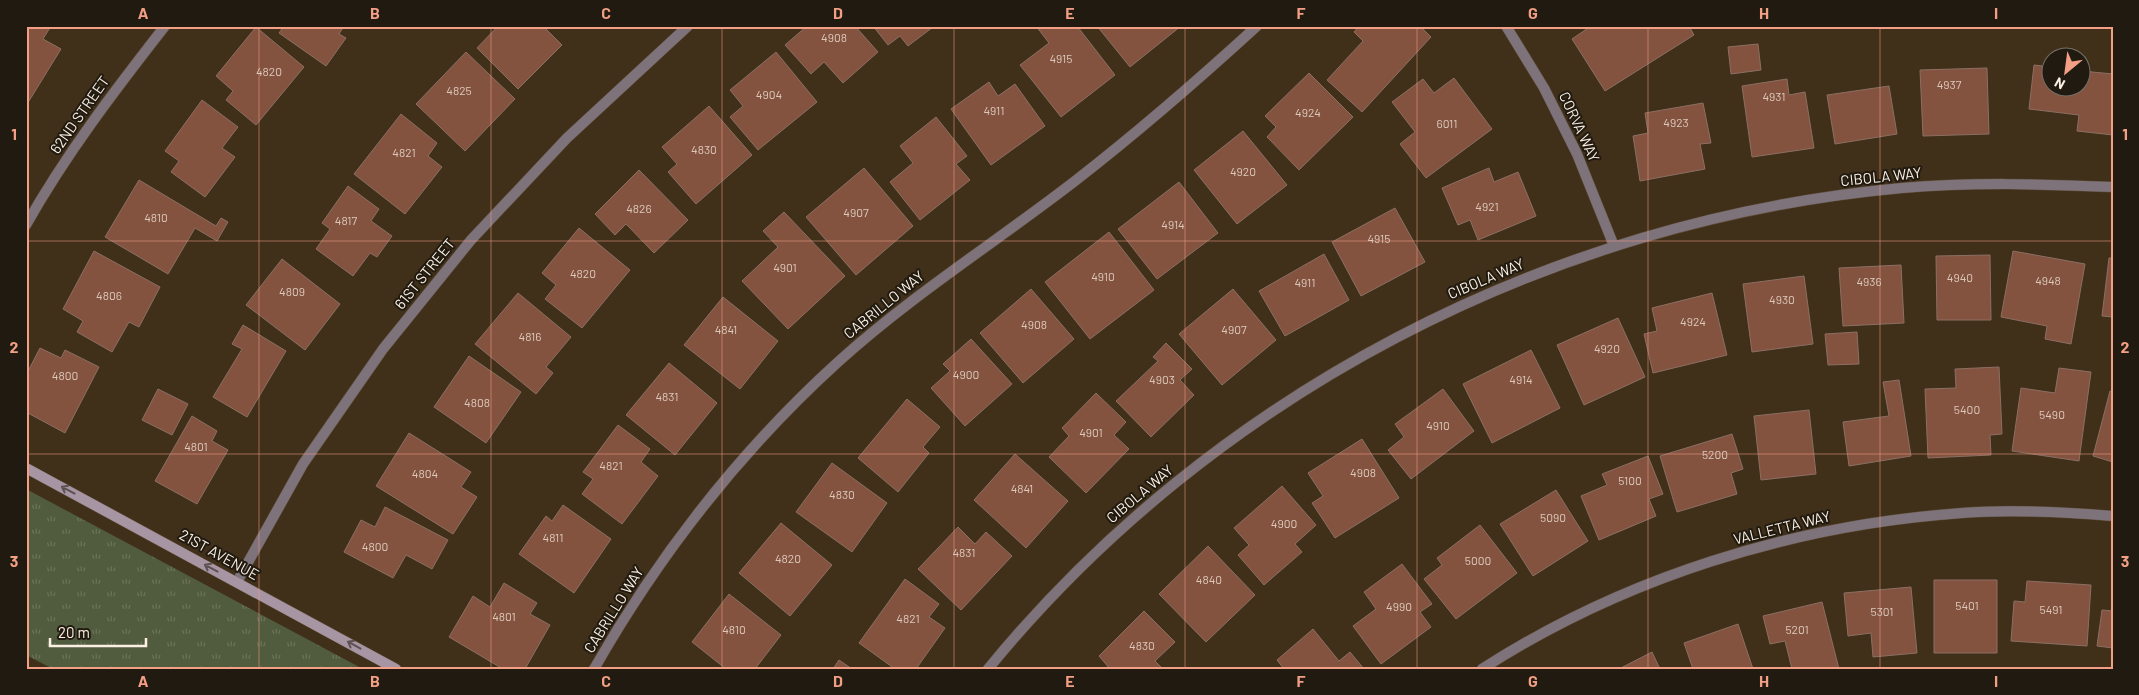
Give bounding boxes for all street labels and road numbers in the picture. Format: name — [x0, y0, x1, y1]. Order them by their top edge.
street label: 62ND STREET — [46, 72, 113, 157]
street label: CORVA WAY — [1556, 89, 1604, 165]
street label: CIBOLA WAY — [1840, 163, 1922, 189]
street label: 61ST STREET — [390, 234, 458, 312]
street label: CIBOLA WAY — [1445, 254, 1527, 302]
street label: CABRILLO WAY — [840, 266, 927, 342]
street label: CIBOLA WAY — [1102, 460, 1176, 526]
street label: VALLETTA WAY — [1731, 506, 1832, 548]
street label: 21ST AVENUE — [177, 525, 262, 583]
street label: CABRILLO WAY — [579, 563, 647, 656]

